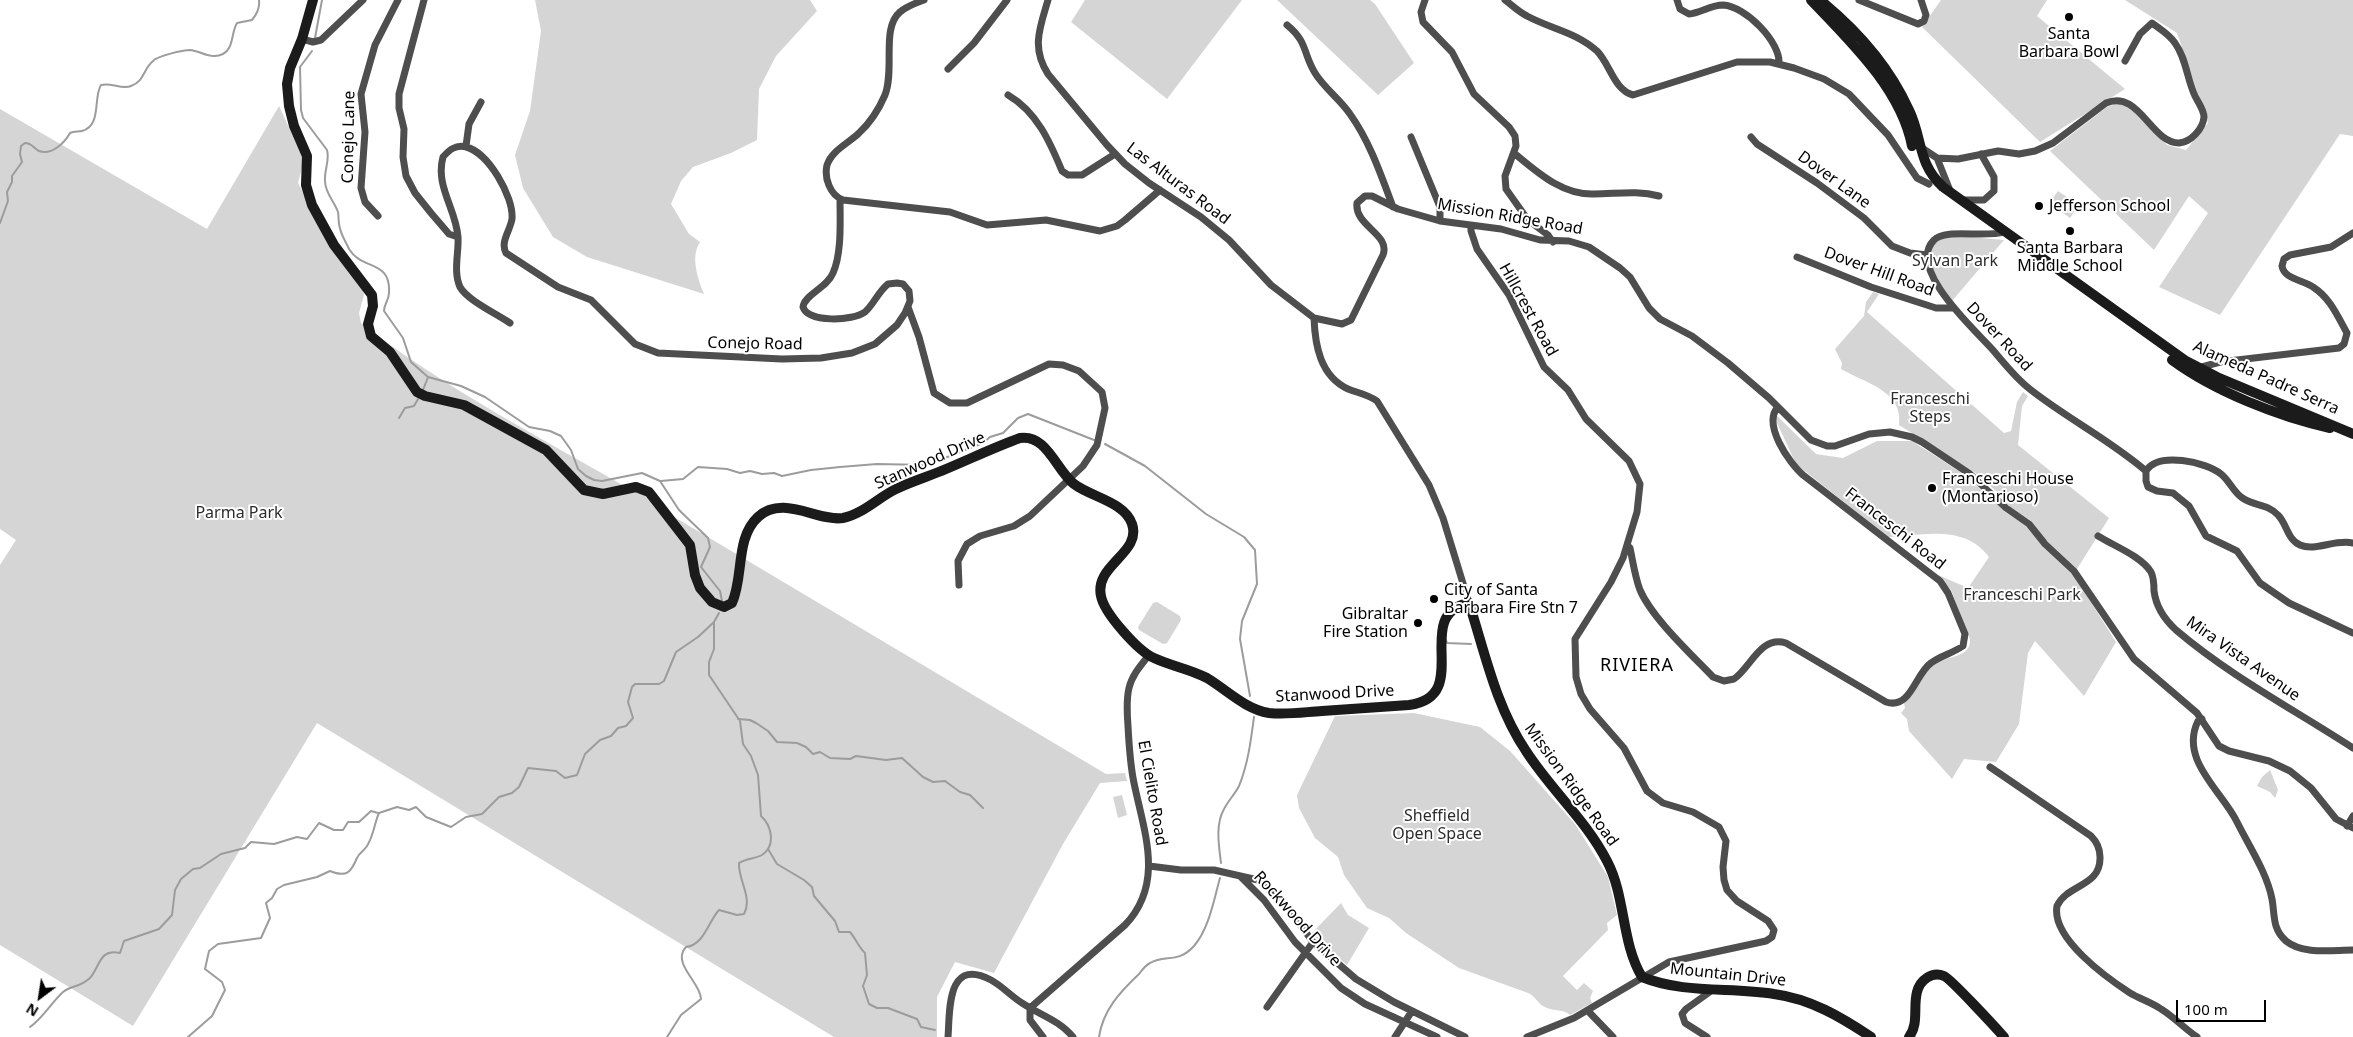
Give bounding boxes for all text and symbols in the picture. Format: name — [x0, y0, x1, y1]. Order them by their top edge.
marker: Santa Barbara Bowl — [2063, 11, 2075, 23]
place label: Santa Barbara Bowl — [2019, 24, 2119, 62]
street label: Conejo Lane — [339, 90, 359, 184]
street label: Las Alturas Road — [1122, 139, 1234, 229]
street label: Dover Lane — [1794, 147, 1874, 213]
street label: Mission Ridge Road — [1436, 195, 1584, 239]
place label: Jefferson School — [2049, 196, 2170, 216]
marker: Jefferson School — [2033, 200, 2045, 212]
marker: Santa Barbara Middle School — [2064, 225, 2076, 237]
place label: Santa Barbara Middle School — [2017, 238, 2123, 276]
street label: Dover Hill Road — [1821, 243, 1937, 301]
park label: Sylvan Park — [1912, 251, 1998, 271]
street label: Hillcrest Road — [1495, 260, 1561, 360]
street label: Dover Road — [1962, 298, 2036, 376]
street label: Conejo Road — [707, 334, 803, 354]
street label: Alameda Padre Serra — [2190, 337, 2342, 419]
park label: Franceschi Steps — [1890, 389, 1970, 427]
street label: Stanwood Drive — [872, 428, 988, 494]
place label: Franceschi House (Montarioso) — [1942, 469, 2074, 507]
marker: Franceschi House (Montarioso) — [1926, 482, 1938, 494]
street label: Franceschi Road — [1841, 484, 1949, 574]
park label: Parma Park — [195, 503, 283, 523]
place label: City of Santa Barbara Fire Stn 7 — [1444, 580, 1578, 618]
park label: Franceschi Park — [1963, 585, 2081, 605]
marker: City of Santa Barbara Fire Stn 7 — [1428, 593, 1440, 605]
place label: Gibraltar Fire Station — [1323, 604, 1408, 642]
street label: Mira Vista Avenue — [2182, 613, 2304, 705]
marker: Gibraltar Fire Station — [1412, 617, 1424, 629]
district label: RIVIERA — [1599, 655, 1675, 677]
street label: Stanwood Drive — [1275, 681, 1395, 707]
street label: Mission Ridge Road — [1520, 720, 1622, 850]
street label: El Cielito Road — [1133, 739, 1171, 847]
park label: Sheffield Open Space — [1392, 806, 1482, 844]
street label: Rockwood Drive — [1249, 867, 1345, 971]
street label: Mountain Drive — [1669, 959, 1787, 991]
north arrow — [15, 972, 65, 1022]
scale bar — [2178, 990, 2268, 1022]
text: N — [22, 999, 42, 1021]
text: 100 m — [2184, 999, 2228, 1019]

